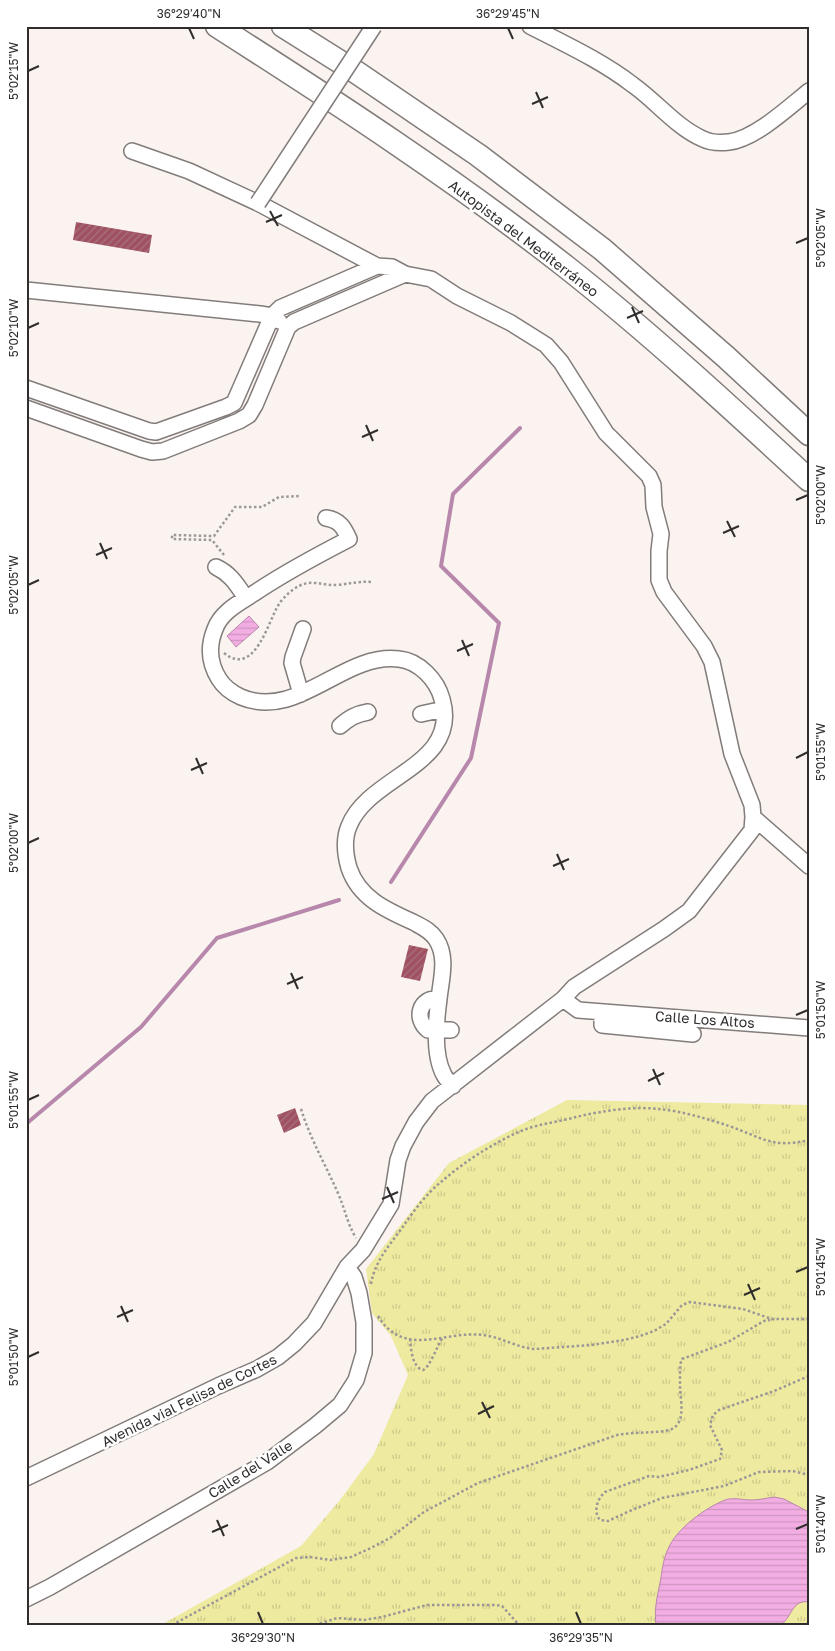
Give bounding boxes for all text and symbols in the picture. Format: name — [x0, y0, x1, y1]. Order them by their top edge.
text: 36°29'40"N — [157, 6, 221, 21]
text: 36°29'45"N — [476, 6, 540, 21]
text: 5°02'15"W — [6, 42, 21, 100]
street label: Autopista del Mediterráneo — [446, 176, 602, 300]
text: 5°02'05"W — [813, 208, 828, 268]
text: 5°02'10"W — [6, 298, 21, 357]
text: 5°02'00"W — [813, 465, 828, 525]
text: 5°02'05"W — [6, 555, 21, 615]
text: 5°01'55"W — [813, 723, 828, 781]
text: 5°02'00"W — [6, 813, 21, 873]
text: 5°01'50"W — [813, 980, 828, 1039]
street label: Calle Los Altos — [655, 1007, 755, 1031]
text: 5°01'55"W — [6, 1071, 21, 1129]
text: 5°01'45"W — [813, 1237, 828, 1296]
text: 5°01'50"W — [6, 1327, 21, 1386]
street label: Avenida vial Felisa de Cortes — [99, 1350, 279, 1450]
street label: Calle del Valle — [205, 1436, 295, 1502]
text: 5°01'40"W — [813, 1494, 828, 1553]
text: 36°29'30"N — [231, 1630, 295, 1645]
text: 36°29'35"N — [549, 1630, 613, 1645]

